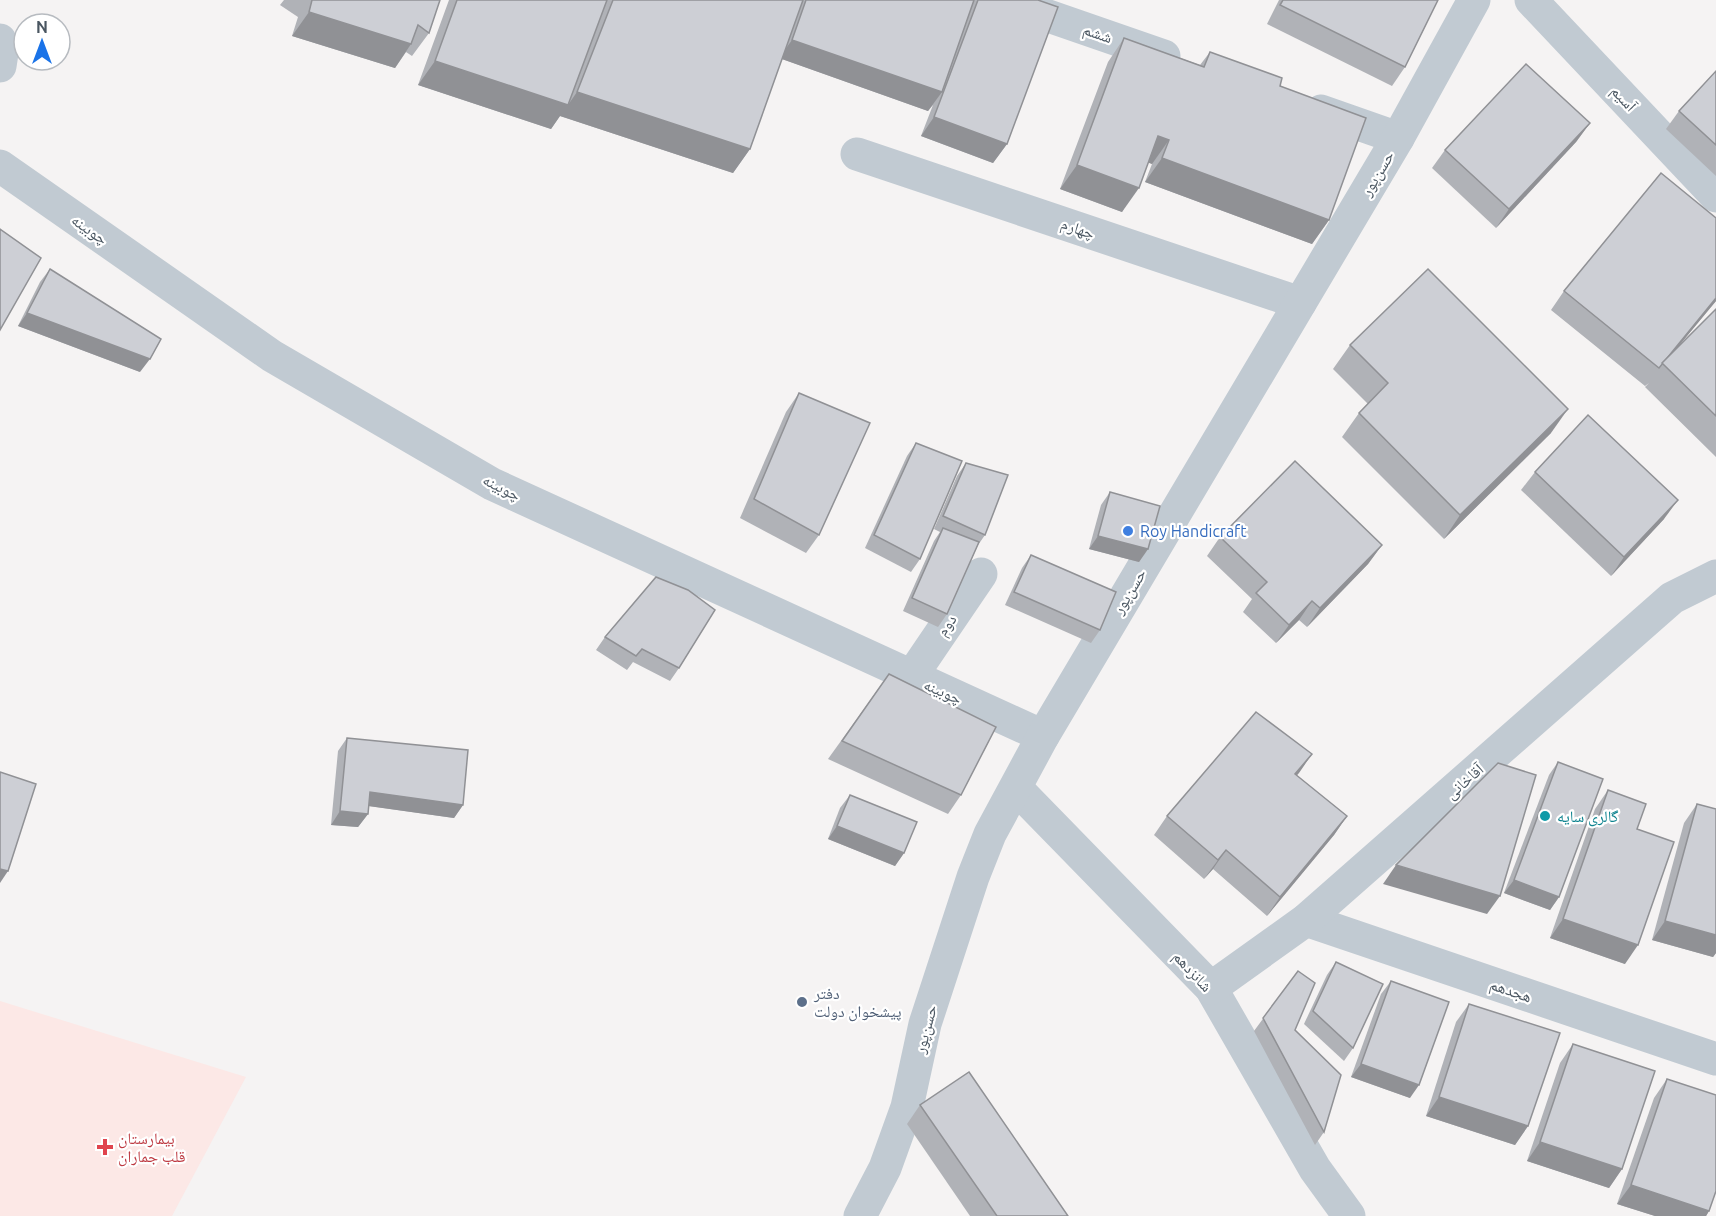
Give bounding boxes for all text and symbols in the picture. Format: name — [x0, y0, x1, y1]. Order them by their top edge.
north arrow — [12, 12, 72, 72]
text: N — [36, 18, 48, 36]
street label: ششم — [1080, 20, 1115, 48]
street label: آسیم — [1606, 81, 1641, 117]
street label: حسن‌پور — [1356, 147, 1399, 201]
street label: چوبینه — [68, 210, 111, 249]
street label: چهارم — [1058, 214, 1097, 244]
street label: چوبینه — [480, 470, 524, 505]
place label: Roy Handicraft — [1140, 522, 1247, 540]
marker: Roy Handicraft — [1121, 524, 1135, 538]
street label: حسن‌پور — [1108, 565, 1151, 619]
street label: دوم — [932, 611, 961, 640]
street label: چوبینه — [921, 675, 965, 708]
street label: آقاخانی — [1441, 759, 1489, 804]
place label: گالری سایه — [1557, 807, 1619, 827]
marker: گالری سایه — [1538, 809, 1552, 823]
street label: شانزدهم — [1168, 947, 1216, 996]
street label: هجدهم — [1487, 974, 1534, 1007]
place label: دفتر پیشخوان دولت — [813, 984, 902, 1022]
marker: دفتر پیشخوان دولت — [795, 995, 809, 1009]
street label: حسن‌پور — [910, 1003, 942, 1057]
place label: بیمارستان قلب جماران — [118, 1129, 186, 1167]
marker: بیمارستان قلب جماران — [96, 1138, 114, 1156]

